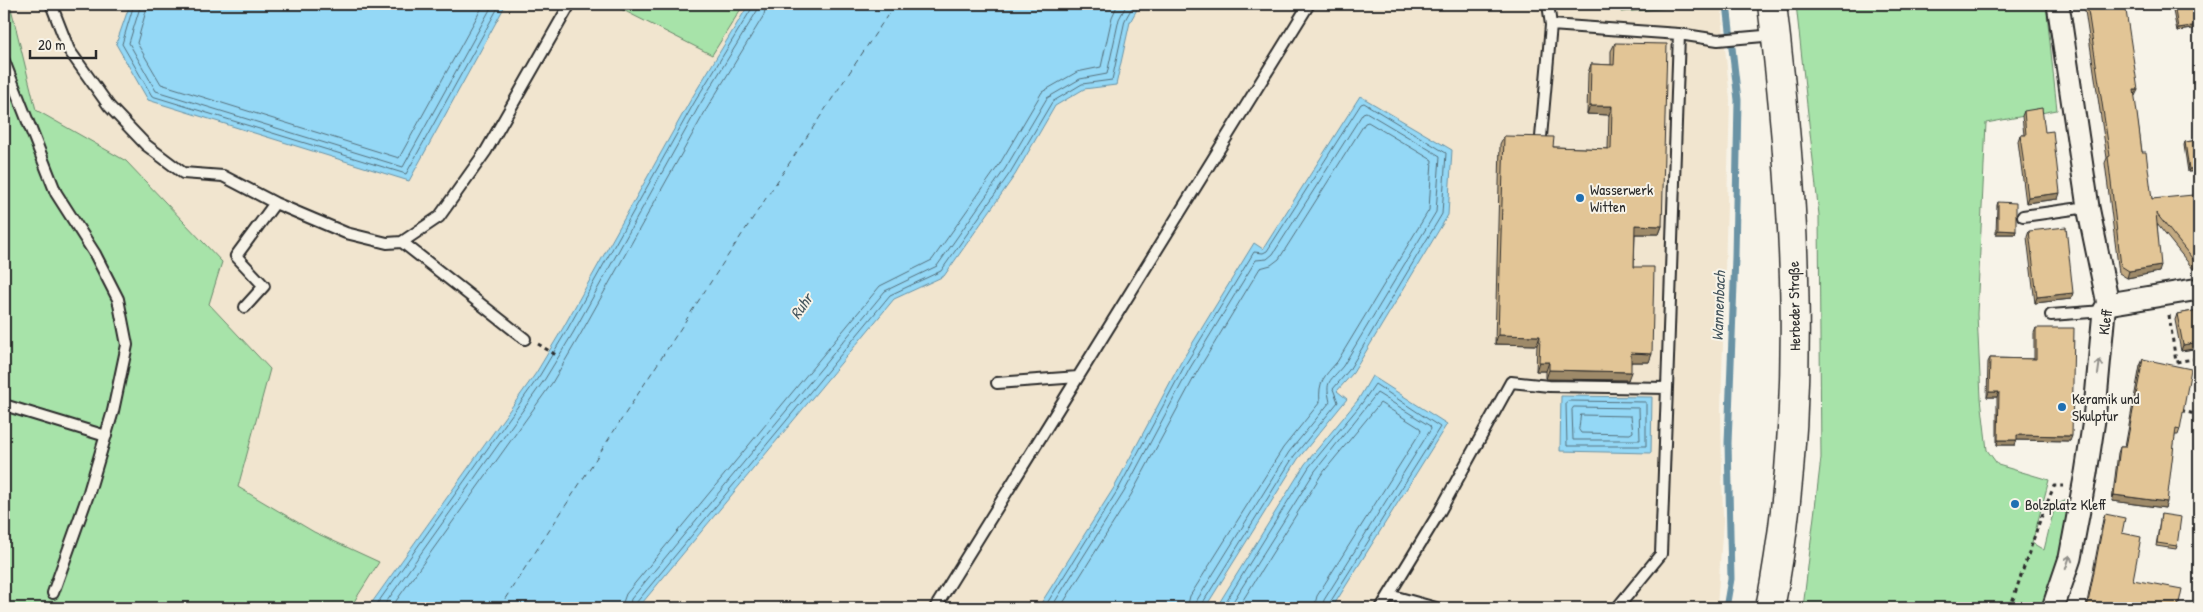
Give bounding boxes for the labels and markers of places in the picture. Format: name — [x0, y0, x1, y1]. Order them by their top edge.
place label: Wasserwerk Witten — [1590, 179, 1653, 217]
marker: Wasserwerk Witten — [1574, 192, 1586, 204]
place label: Keramik und Skulptur — [2072, 388, 2139, 426]
marker: Keramik und Skulptur — [2056, 401, 2068, 413]
place label: Bolzplatz Kleff — [2025, 494, 2106, 515]
marker: Bolzplatz Kleff — [2009, 498, 2021, 510]

